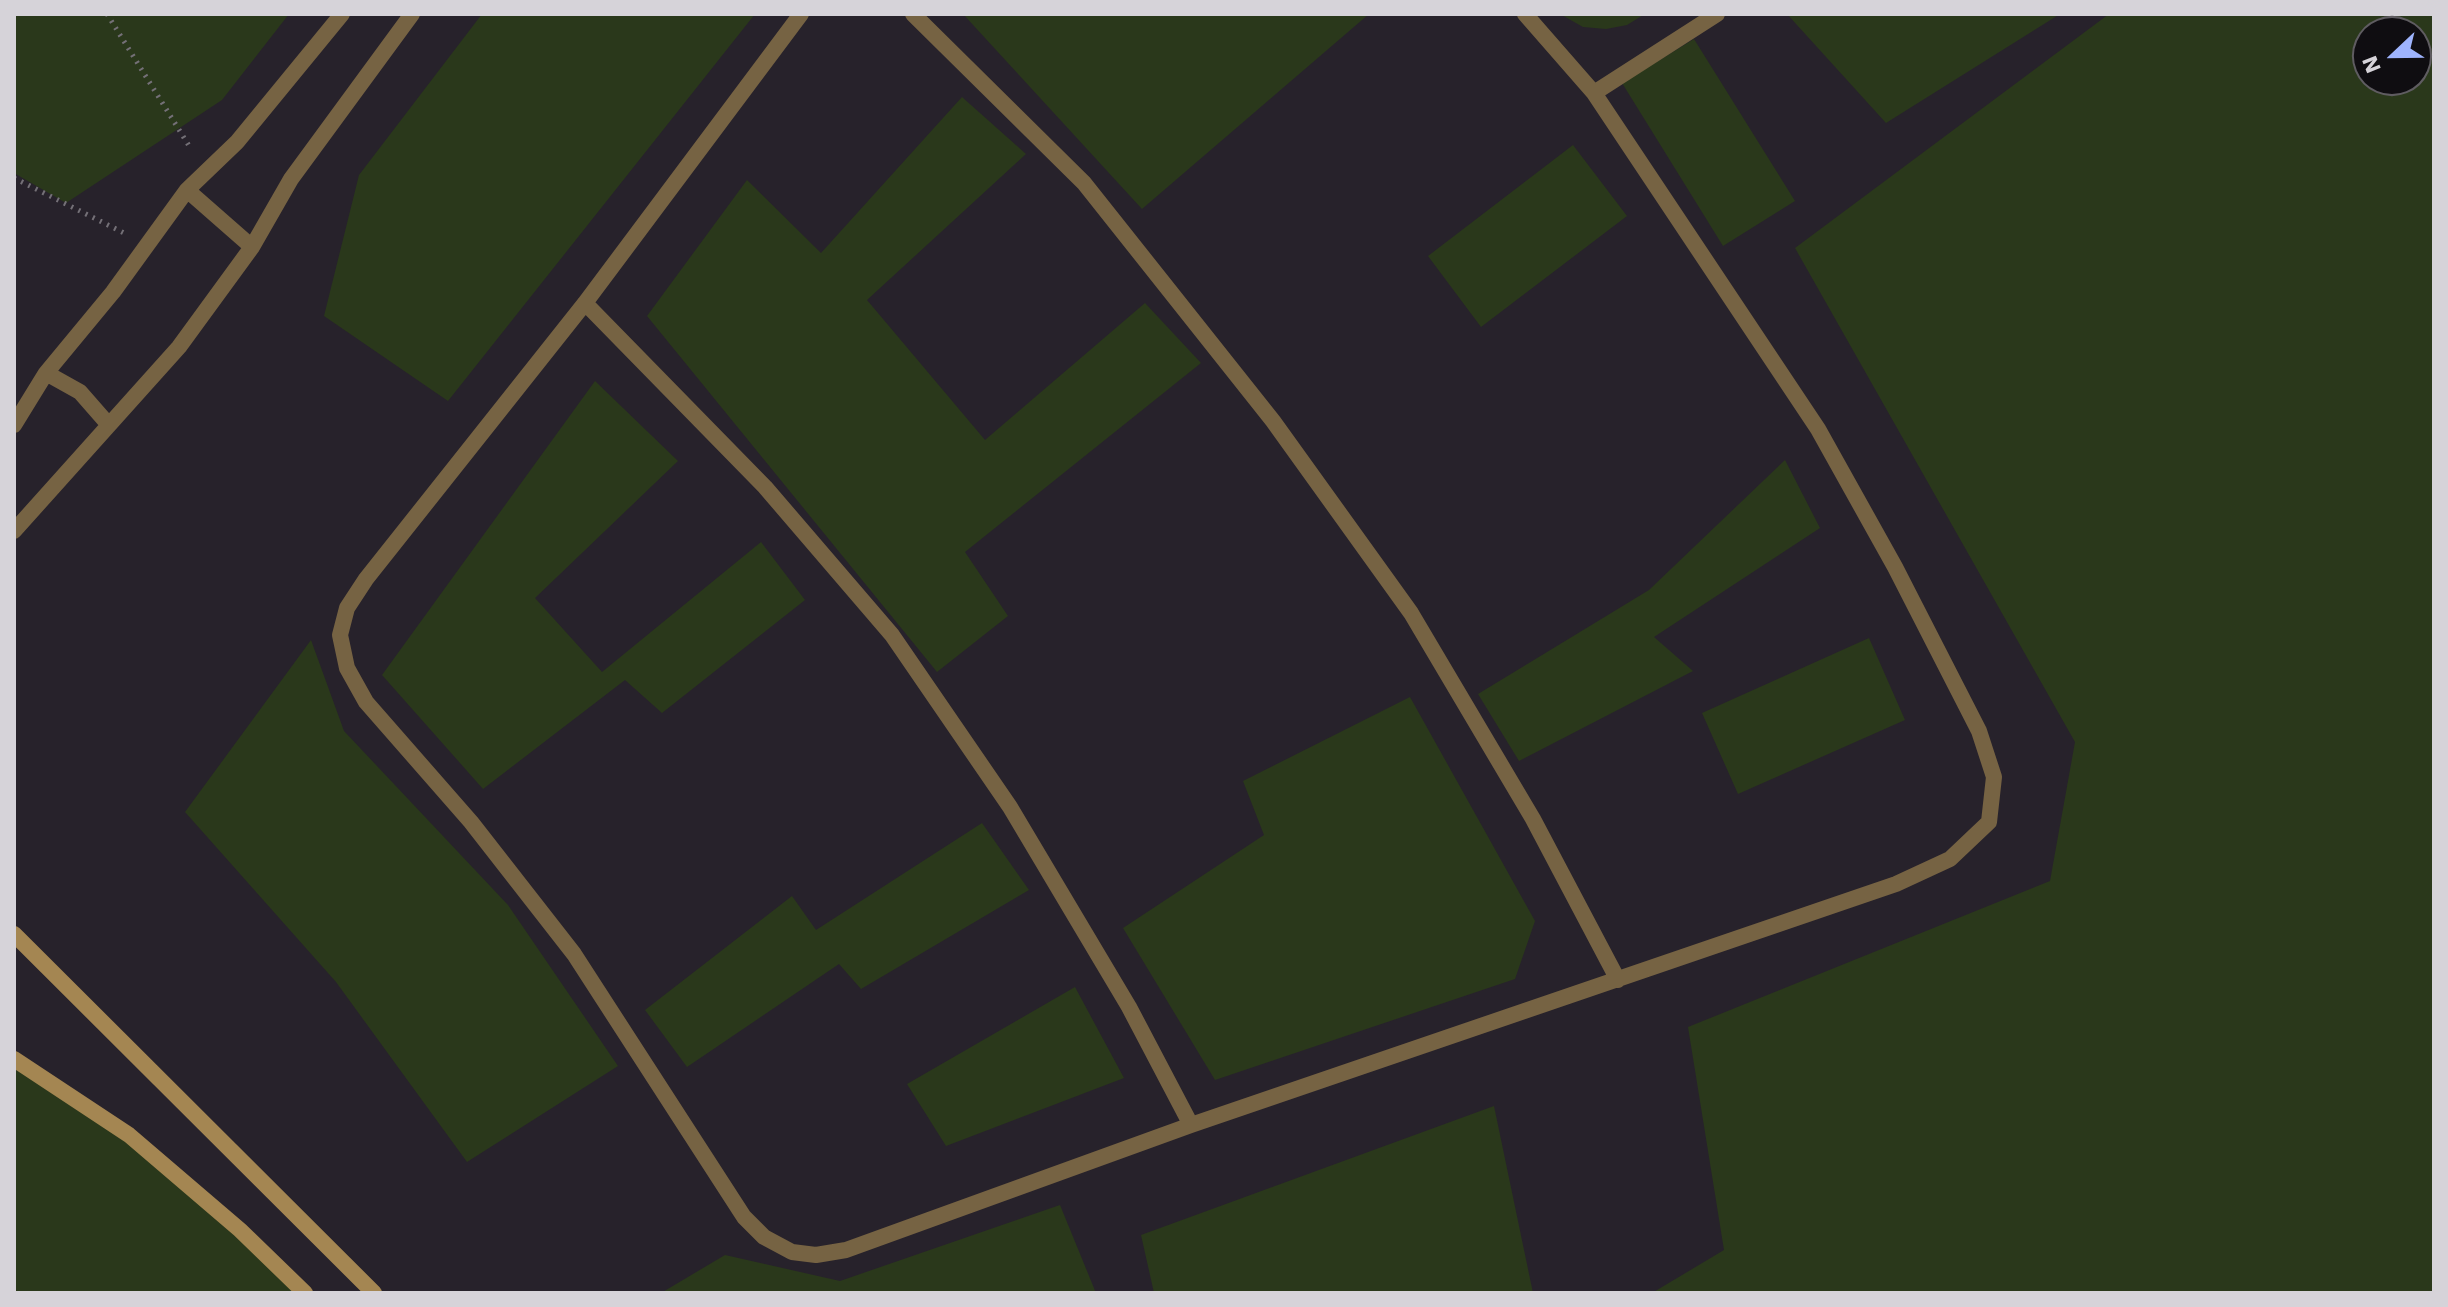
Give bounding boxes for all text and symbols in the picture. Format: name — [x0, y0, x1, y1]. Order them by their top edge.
north arrow — [2352, 16, 2432, 96]
text: N — [2356, 52, 2386, 77]

